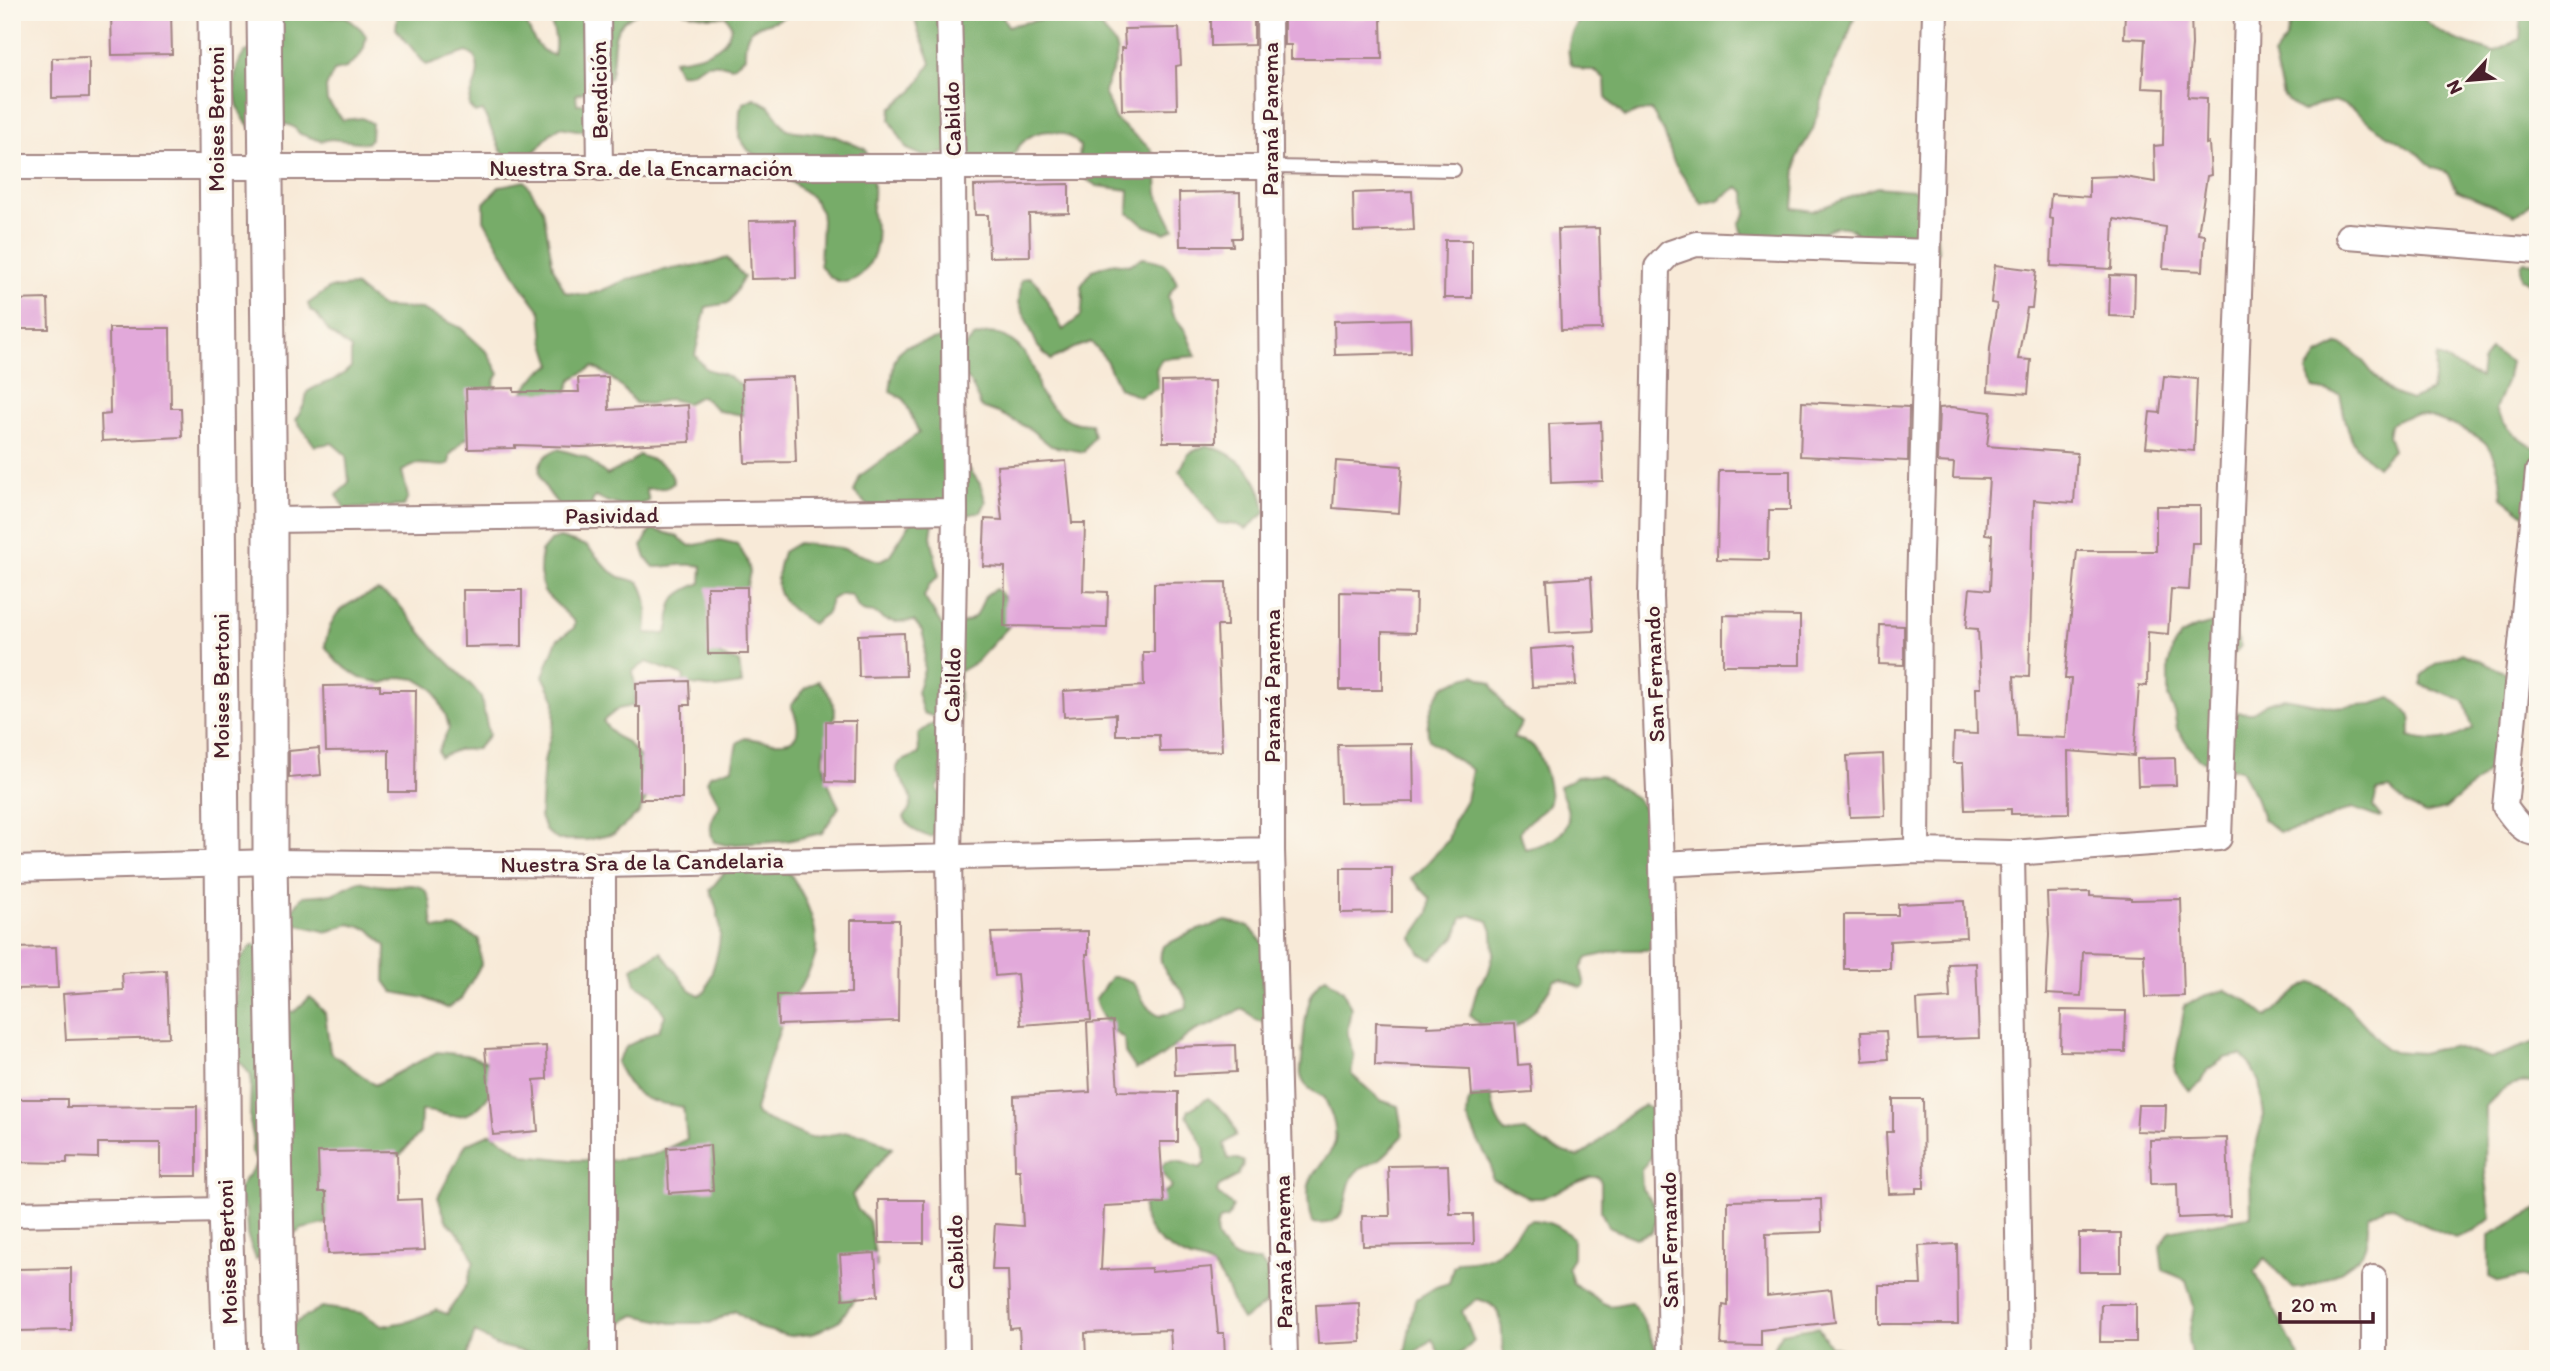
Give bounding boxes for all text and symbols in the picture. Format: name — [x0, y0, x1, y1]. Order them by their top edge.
street label: Bendición — [584, 41, 614, 139]
street label: Paraná Panema — [1256, 42, 1284, 196]
street label: Moises Bertoni — [202, 46, 230, 192]
north arrow — [2434, 46, 2504, 116]
text: N — [2441, 76, 2467, 98]
street label: Cabildo — [937, 81, 967, 157]
street label: Nuestra Sra. de la Encarnación — [489, 154, 793, 182]
street label: Pasividad — [565, 500, 660, 530]
street label: San Fernando — [1638, 605, 1670, 743]
street label: Paraná Panema — [1258, 609, 1286, 763]
street label: Moises Bertoni — [207, 613, 235, 759]
street label: Cabildo — [937, 647, 967, 723]
street label: Nuestra Sra de la Candelaria — [500, 846, 784, 878]
street label: San Fernando — [1654, 1171, 1684, 1309]
street label: Paraná Panema — [1268, 1175, 1298, 1329]
street label: Moises Bertoni — [210, 1179, 244, 1325]
street label: Cabildo — [940, 1214, 970, 1290]
scale bar — [2280, 1280, 2373, 1324]
text: 20 m — [2291, 1292, 2338, 1317]

